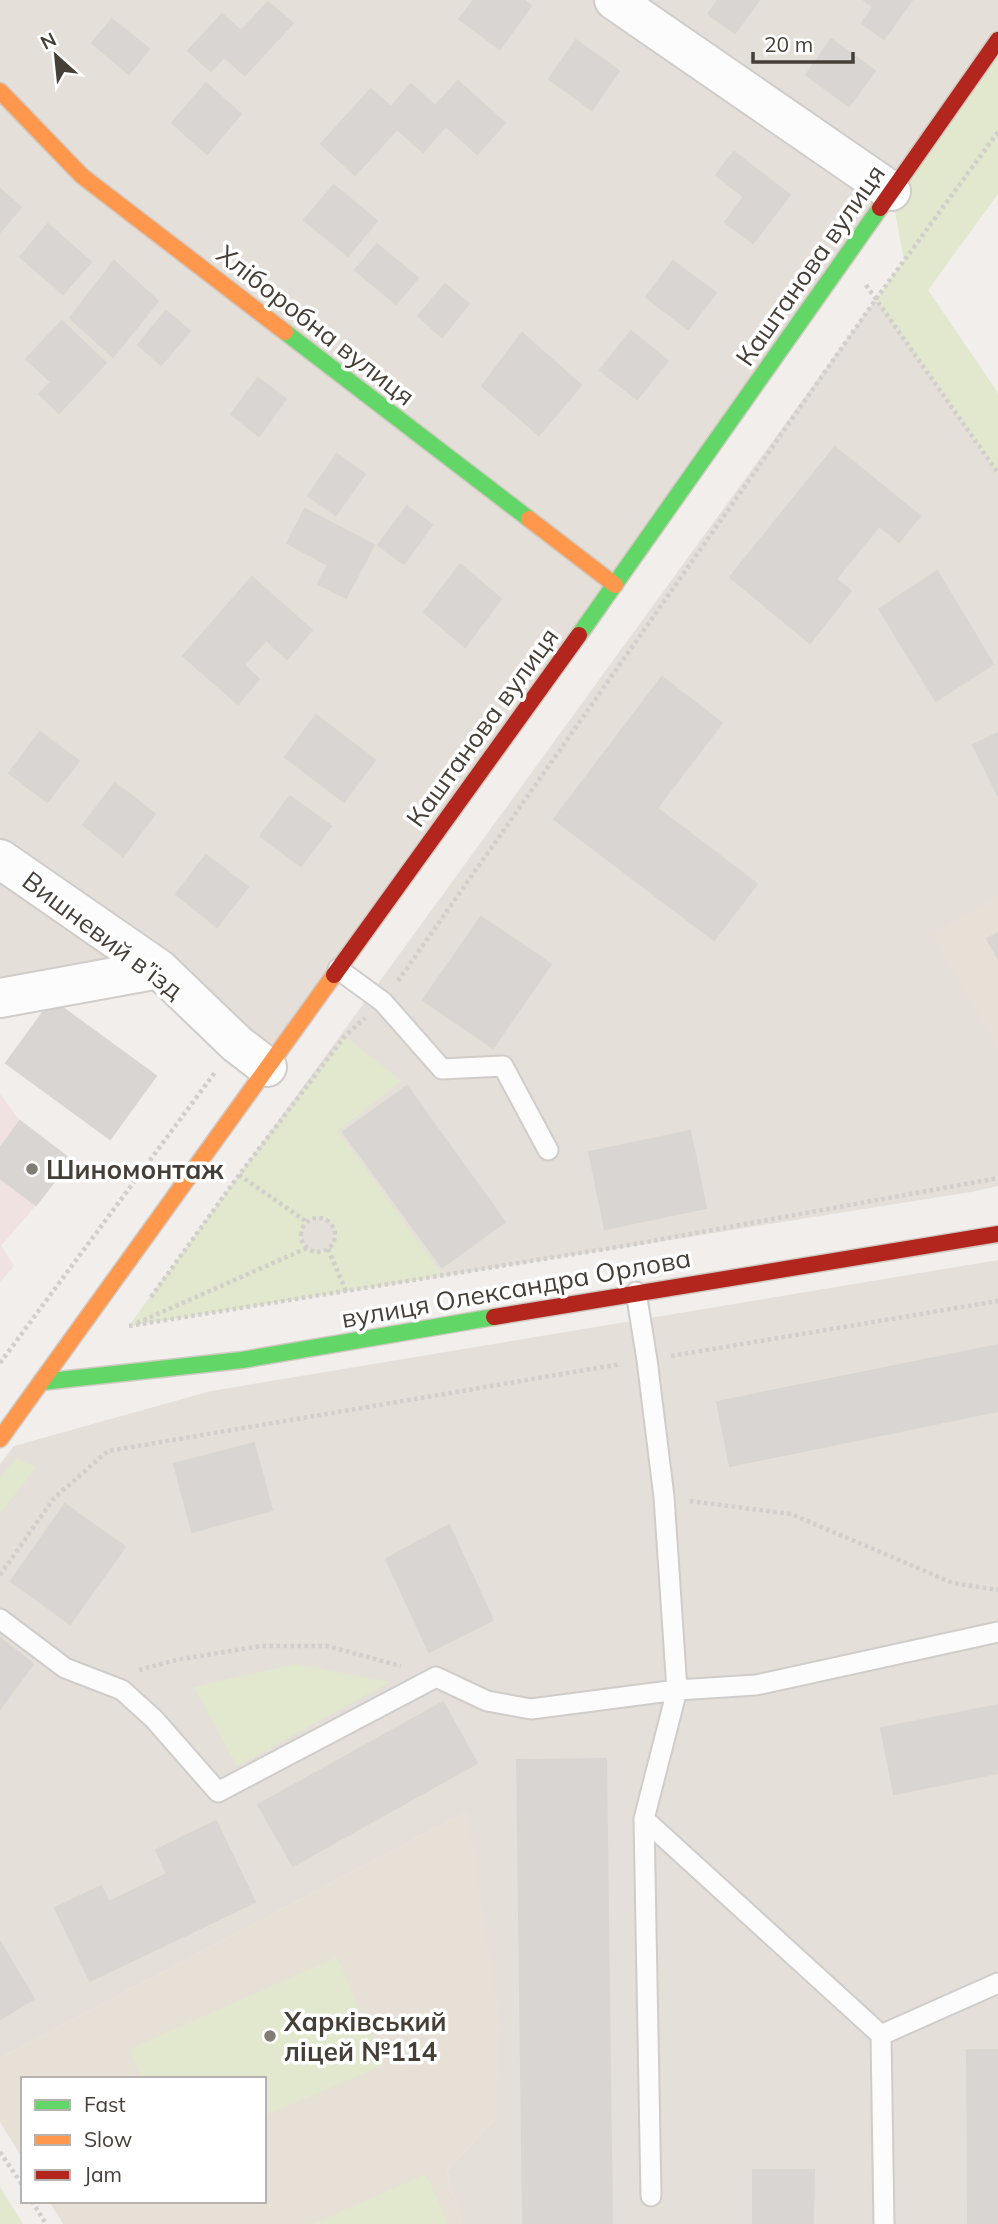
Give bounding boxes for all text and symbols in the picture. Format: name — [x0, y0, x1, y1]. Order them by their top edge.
north arrow — [21, 21, 91, 91]
scale bar — [753, 21, 853, 65]
text: N — [36, 27, 60, 55]
text: 20 m — [764, 31, 813, 57]
street label: Каштанова вулиця — [728, 158, 892, 372]
street label: Хліборобна вулиця — [211, 238, 421, 412]
street label: Каштанова вулиця — [399, 621, 565, 833]
street label: Вишневий в’їзд — [16, 864, 190, 1006]
place label: Шиномонтаж — [46, 1153, 224, 1186]
marker: Шиномонтаж — [24, 1161, 40, 1177]
street label: вулиця Олександра Орлова — [339, 1241, 693, 1335]
place label: Харківський ліцей №114 — [283, 2005, 446, 2068]
marker: Харківський ліцей №114 — [262, 2028, 278, 2044]
legend — [21, 2077, 266, 2203]
text: Fast — [84, 2091, 126, 2117]
text: Slow — [84, 2126, 132, 2152]
text: Jam — [84, 2161, 122, 2187]

